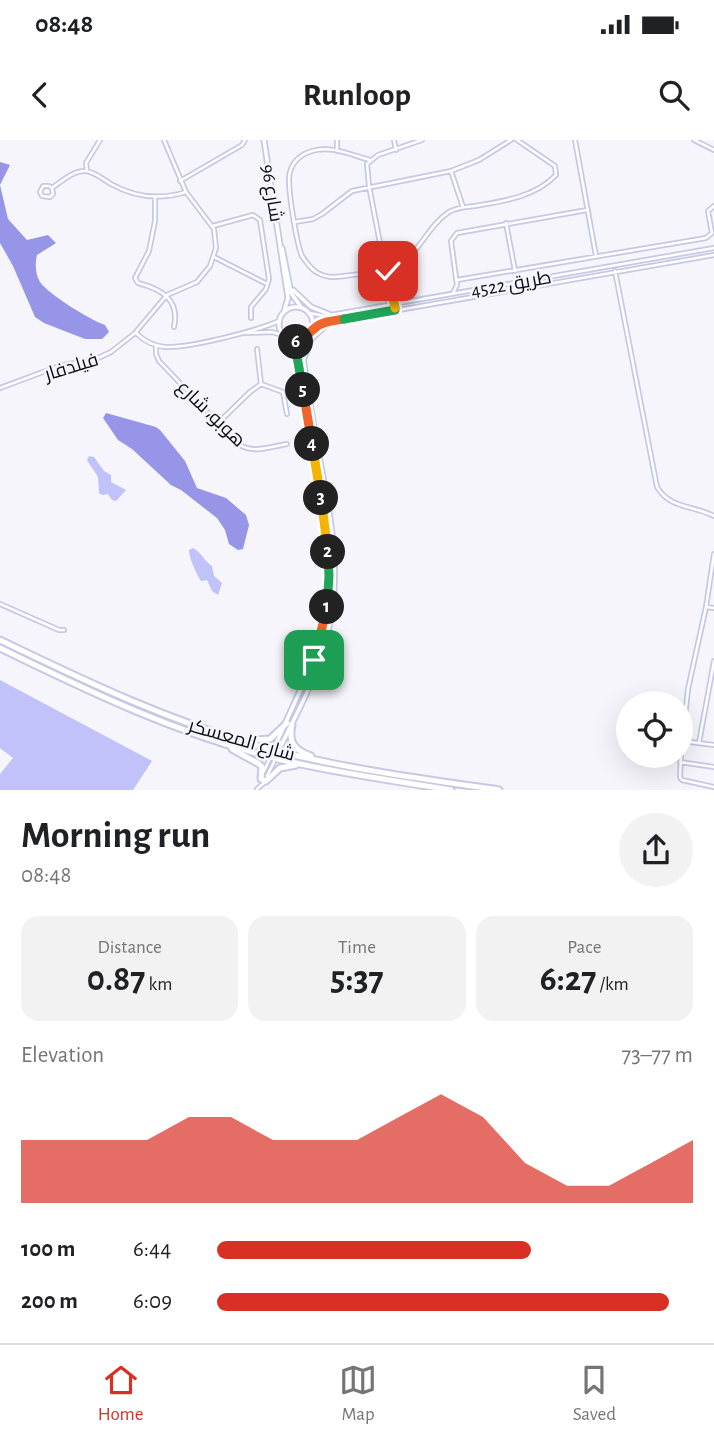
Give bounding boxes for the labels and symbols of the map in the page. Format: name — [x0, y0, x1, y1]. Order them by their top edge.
street label: شارع 96 — [255, 163, 286, 224]
pin — [358, 241, 418, 301]
street label: طريق 4522 — [470, 268, 553, 303]
pin: 6 — [278, 324, 314, 360]
street label: فيلدفار — [41, 350, 101, 386]
pin: 5 — [286, 372, 320, 408]
street label: هوبو، شارع — [171, 377, 249, 453]
pin: 4 — [294, 426, 330, 462]
pin: 3 — [304, 480, 338, 516]
pin: 2 — [310, 534, 346, 570]
pin: 1 — [310, 589, 344, 624]
pin — [284, 630, 344, 690]
street label: شارع المعسكر — [184, 715, 297, 768]

